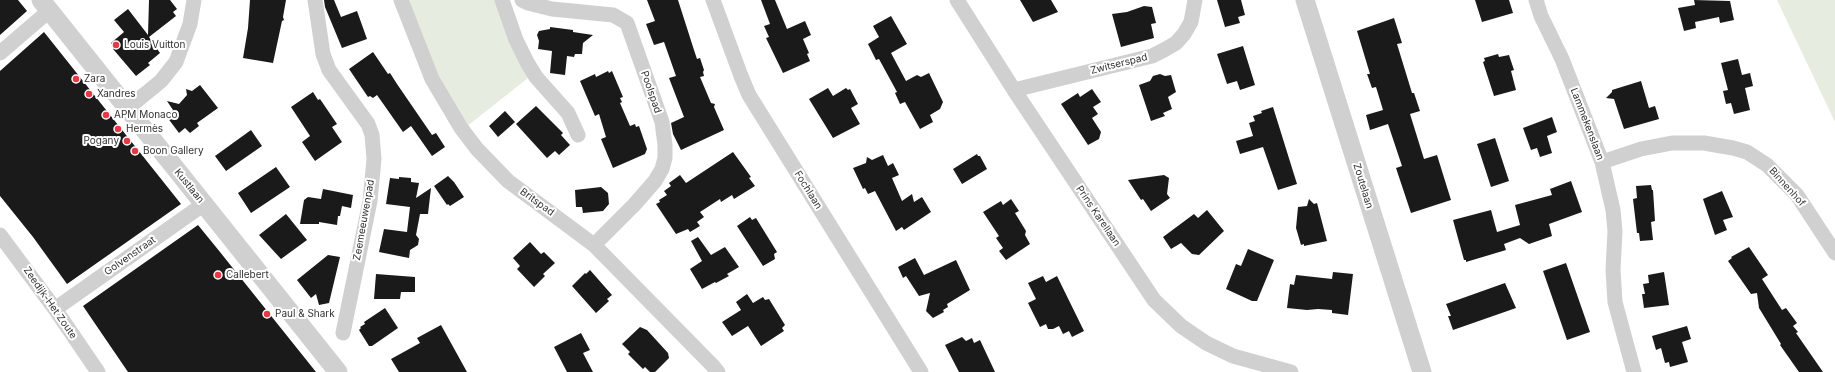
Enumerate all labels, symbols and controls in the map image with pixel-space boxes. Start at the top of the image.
place label: Louis Vuitton [124,39,185,51]
marker: Louis Vuitton [111,40,121,50]
street label: Zwitserspad [1089,51,1149,77]
street label: Poolspad [638,69,664,115]
place label: Zara [84,73,105,85]
marker: Zara [71,74,81,84]
street label: Lammekenslaan [1568,86,1606,162]
place label: Xandres [97,88,136,100]
marker: Xandres [84,89,94,99]
place label: APM Monaco [114,109,177,121]
marker: APM Monaco [101,110,111,120]
place label: Hermès [126,123,163,135]
marker: Hermès [113,124,123,134]
place label: Pogany [84,135,119,147]
marker: Pogany [122,136,132,146]
place label: Boon Gallery [143,145,204,157]
marker: Boon Gallery [130,146,140,156]
street label: Zoutelaan [1350,162,1376,210]
street label: Binnenhof [1766,165,1808,209]
street label: Kustlaan [172,167,206,205]
street label: Fochlaan [792,169,824,211]
street label: Zeemeeuwenpad [351,179,377,261]
street label: Prins Karellaan [1073,183,1123,249]
street label: Britspad [518,186,556,218]
street label: Golvenstraat [102,234,158,278]
street label: Zeedijk-Het Zoute [21,265,79,341]
place label: Callebert [226,269,269,281]
marker: Callebert [213,270,223,280]
place label: Paul & Shark [275,308,335,320]
marker: Paul & Shark [262,309,272,319]

